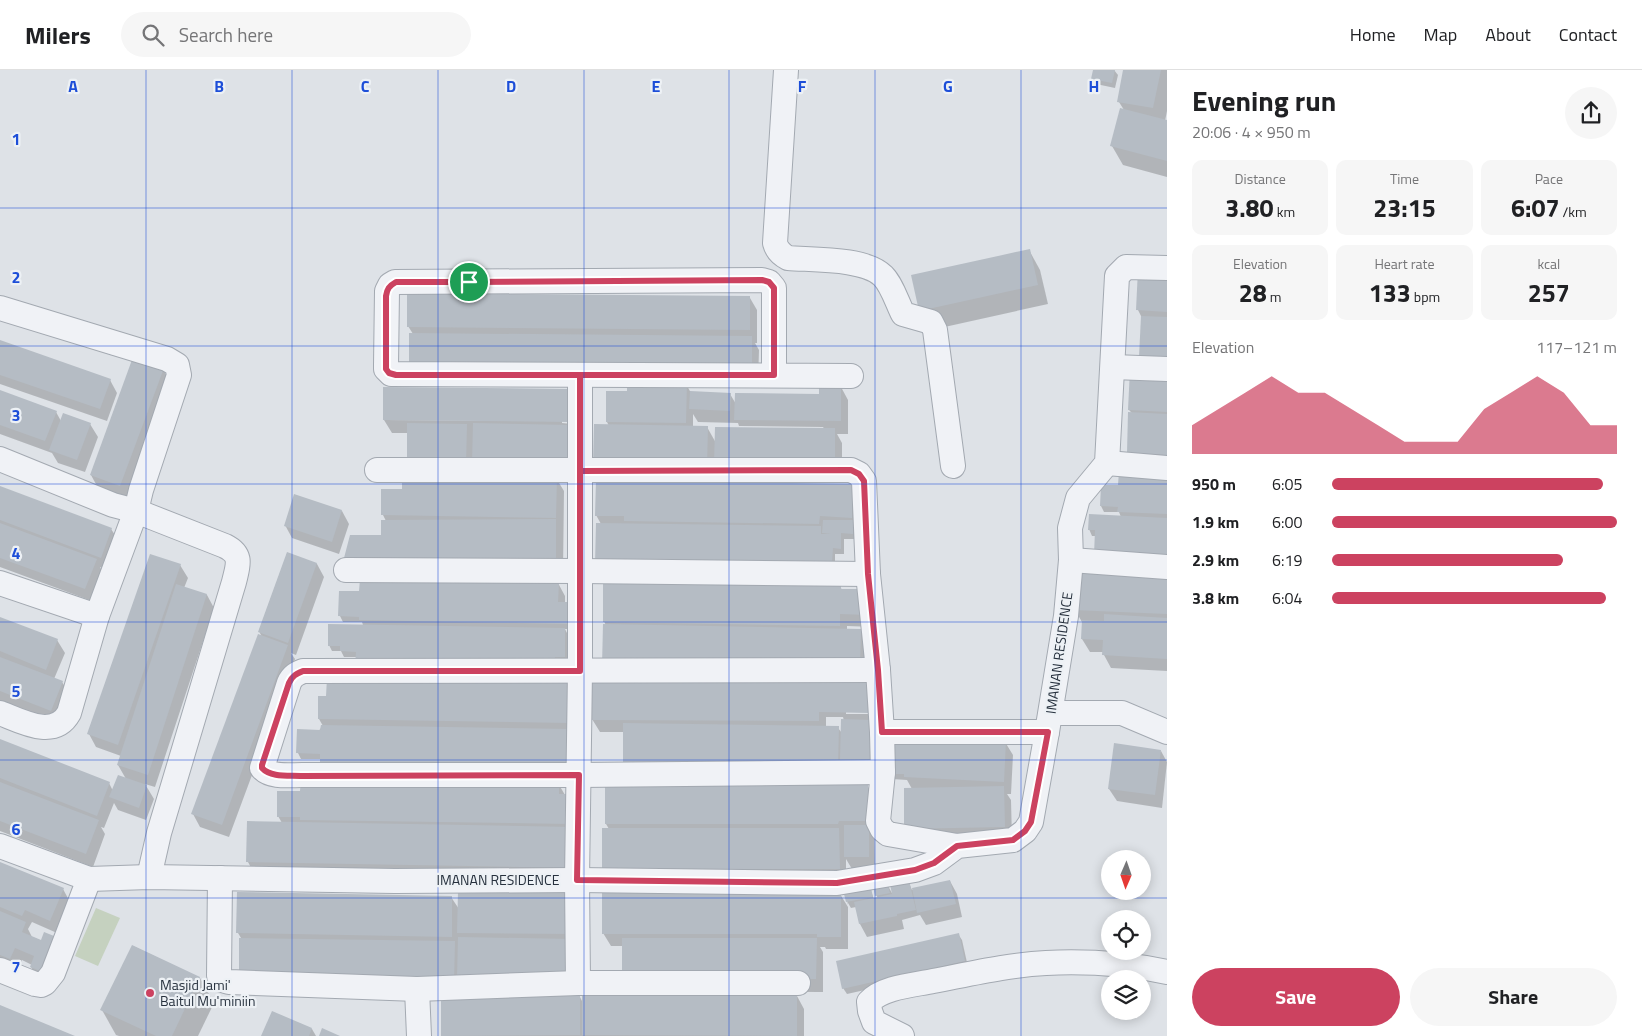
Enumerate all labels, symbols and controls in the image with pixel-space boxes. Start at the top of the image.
search box [121,12,471,57]
text: Milers [25,17,91,53]
text: Search here [179,20,273,49]
icon: search [139,21,167,49]
text: Home [1350,21,1396,48]
text: Map [1424,21,1457,48]
text: About [1485,21,1531,48]
text: Contact [1559,21,1617,48]
text: A [68,74,78,98]
text: B [214,74,224,98]
text: C [361,74,370,98]
text: D [506,74,516,98]
text: E [652,74,661,98]
text: F [798,74,807,98]
text: G [943,74,953,98]
text: H [1089,74,1099,98]
text: Evening run [1192,79,1336,122]
button: share [1565,87,1617,139]
text: 20:06 · 4 × 950 m [1192,120,1311,144]
text: 1 [12,127,20,151]
text: Distance [1235,168,1286,189]
text: Time [1390,168,1419,189]
text: Pace [1535,168,1563,189]
text: 3.80 [1225,189,1274,227]
text: 23:15 [1373,189,1436,227]
text: 6:07 [1511,189,1559,227]
text: km [1274,201,1295,222]
text: /km [1559,201,1587,222]
text: Elevation [1233,253,1287,274]
text: Heart rate [1374,253,1435,274]
text: kcal [1537,253,1560,274]
pin [448,261,490,303]
text: 2 [12,265,20,289]
icon: arrive [455,268,483,296]
text: 28 [1239,274,1267,312]
text: 133 [1369,274,1411,312]
text: 257 [1528,274,1570,312]
text: m [1267,286,1282,307]
text: bpm [1411,286,1440,307]
text: Elevation [1192,335,1254,359]
text: 117–121 m [1536,335,1617,359]
text: 3 [12,403,20,427]
text: 950 m [1192,472,1236,496]
text: 6:05 [1272,472,1302,496]
text: 1.9 km [1192,510,1239,534]
text: 6:00 [1272,510,1302,534]
text: 4 [12,541,21,565]
text: 2.9 km [1192,548,1239,572]
text: 6:19 [1272,548,1302,572]
text: 3.8 km [1192,586,1239,610]
text: 6:04 [1272,586,1302,610]
street label: IMANAN RESIDENCE [1040,590,1077,715]
text: 5 [12,679,21,703]
text: 6 [12,817,21,841]
north arrow [1101,850,1151,900]
map controls [1101,850,1151,1020]
street label: IMANAN RESIDENCE [437,869,560,890]
button: locate [1101,910,1151,960]
text: 7 [12,955,20,979]
button: Save [1192,968,1400,1026]
button: Share [1410,968,1617,1026]
button: layers [1101,970,1151,1020]
place label: Masjid Jami' Baitul Mu'miniin [160,974,255,1011]
marker: Masjid Jami' Baitul Mu'miniin [144,987,156,999]

